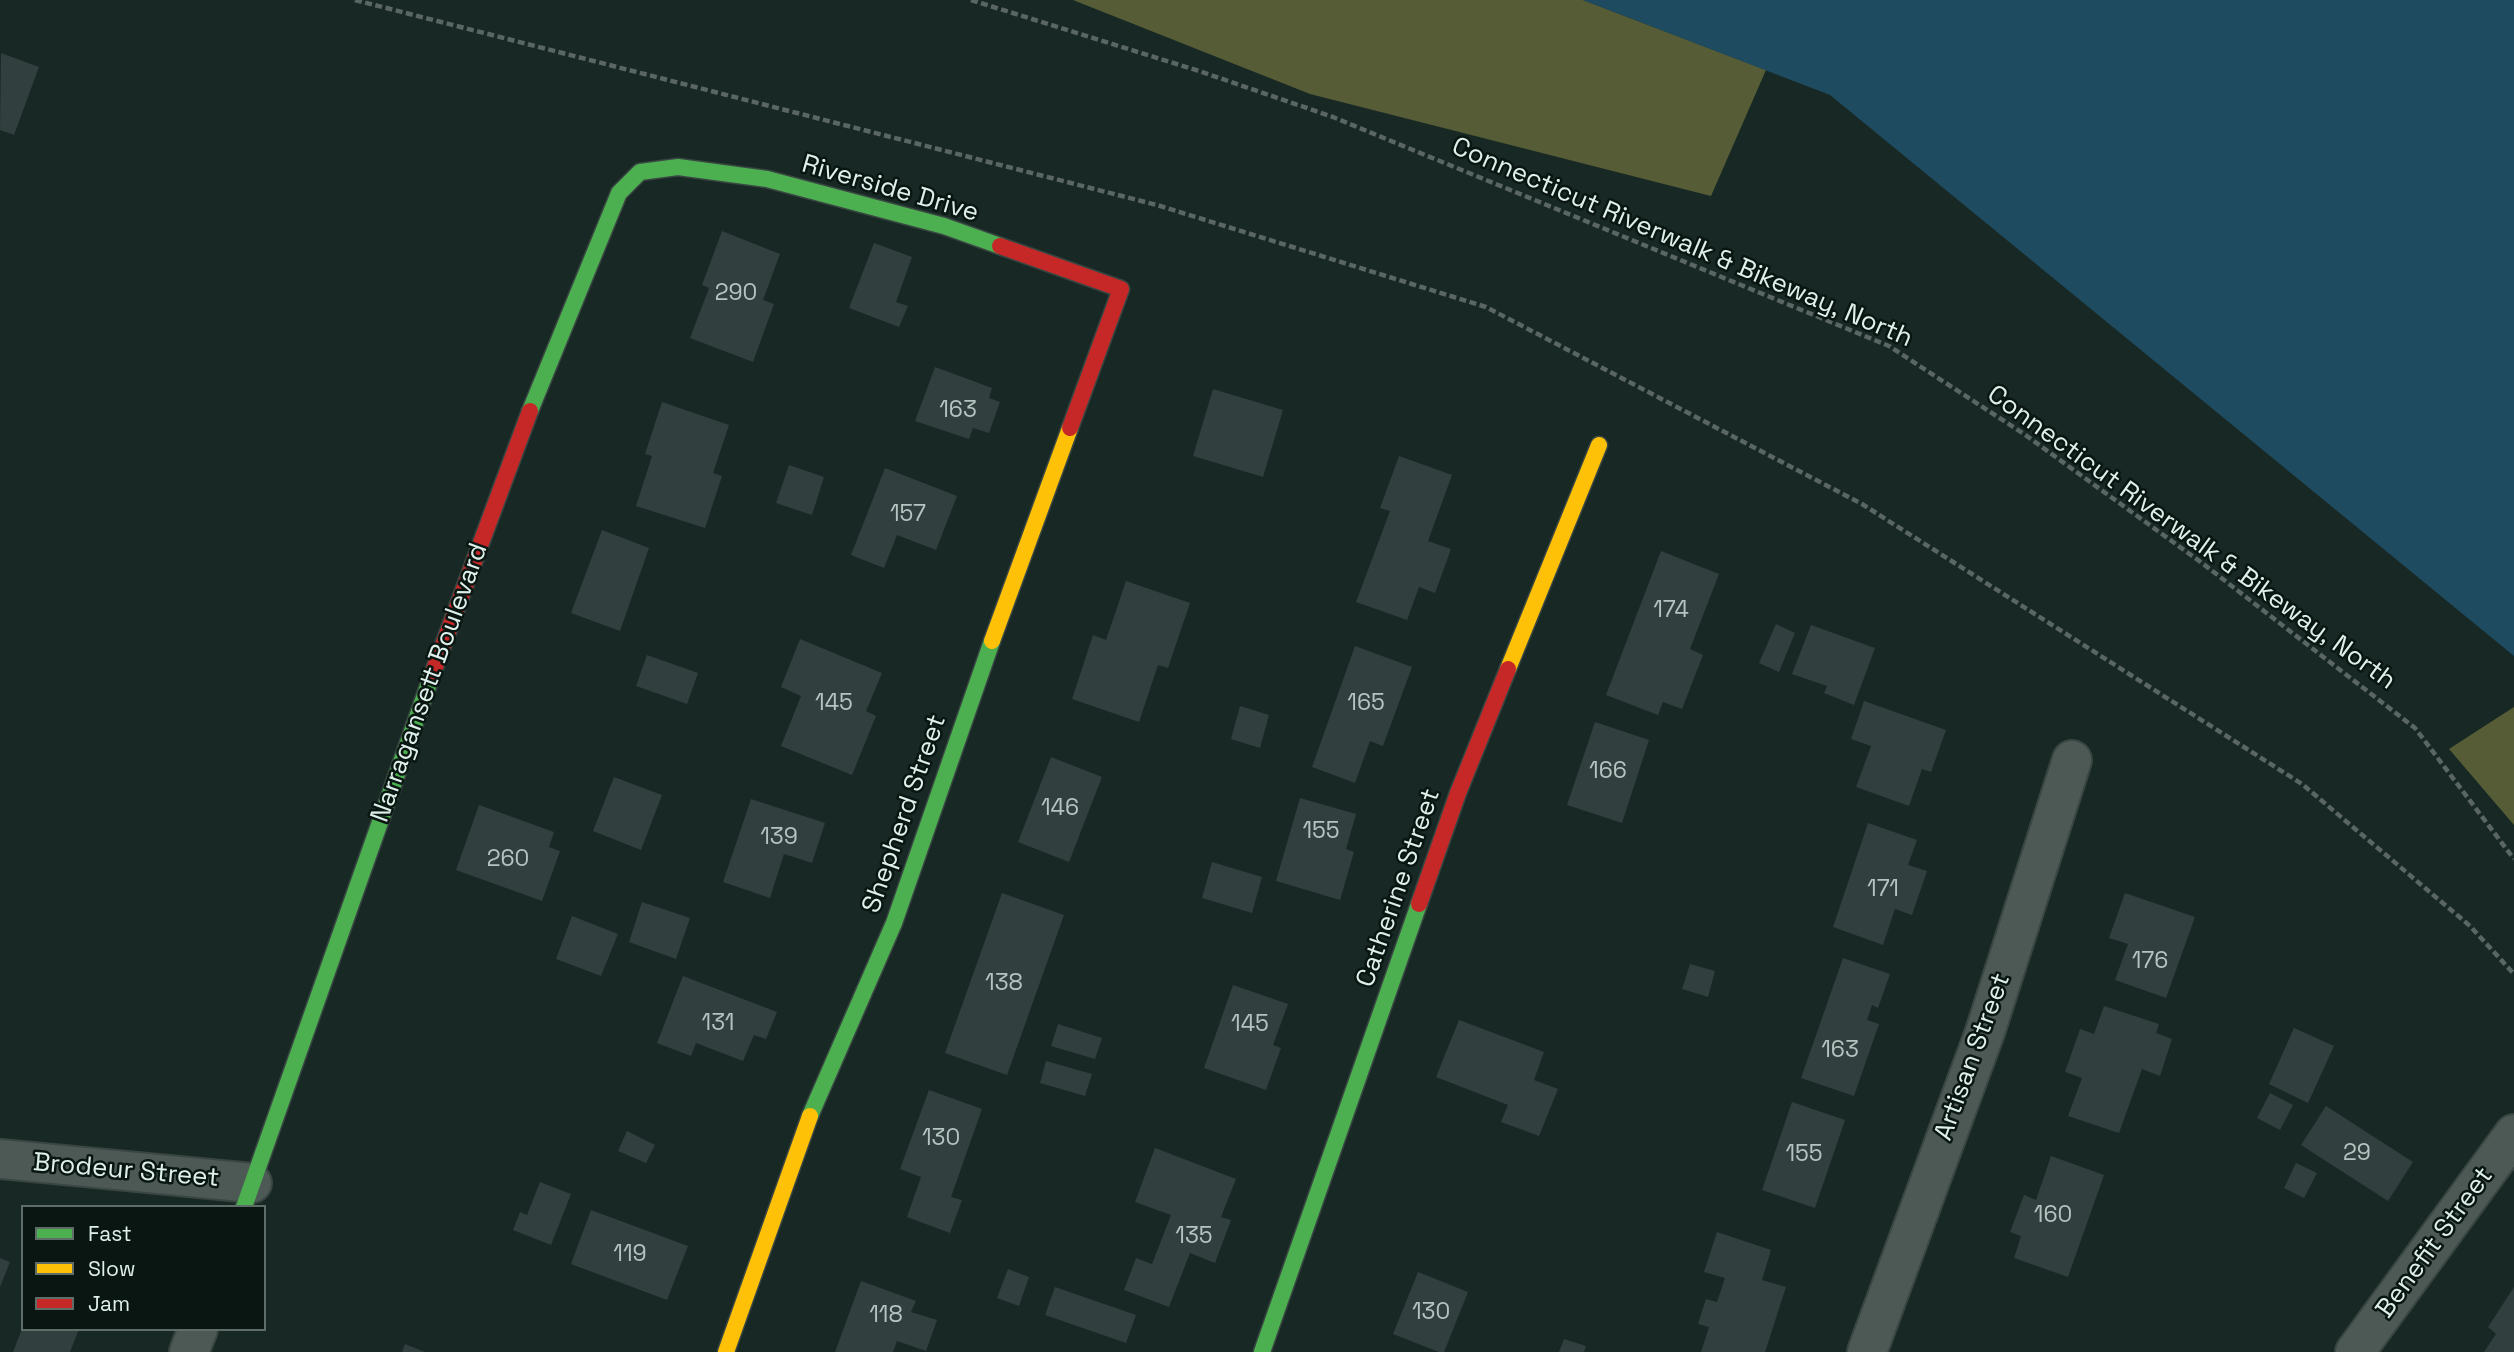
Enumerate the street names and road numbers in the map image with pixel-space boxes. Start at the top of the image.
street label: Connecticut Riverwalk & Bikeway, North [1447,131,1917,355]
street label: Riverside Drive [798,149,982,229]
street label: Connecticut Riverwalk & Bikeway, North [1981,379,2401,697]
street label: Narragansett Boulevard [365,539,495,827]
street label: Shepherd Street [856,711,954,917]
street label: Catherine Street [1350,785,1448,991]
street label: Artisan Street [1928,969,2018,1145]
street label: Brodeur Street [32,1147,220,1195]
street label: Benefit Street [2370,1162,2500,1324]

